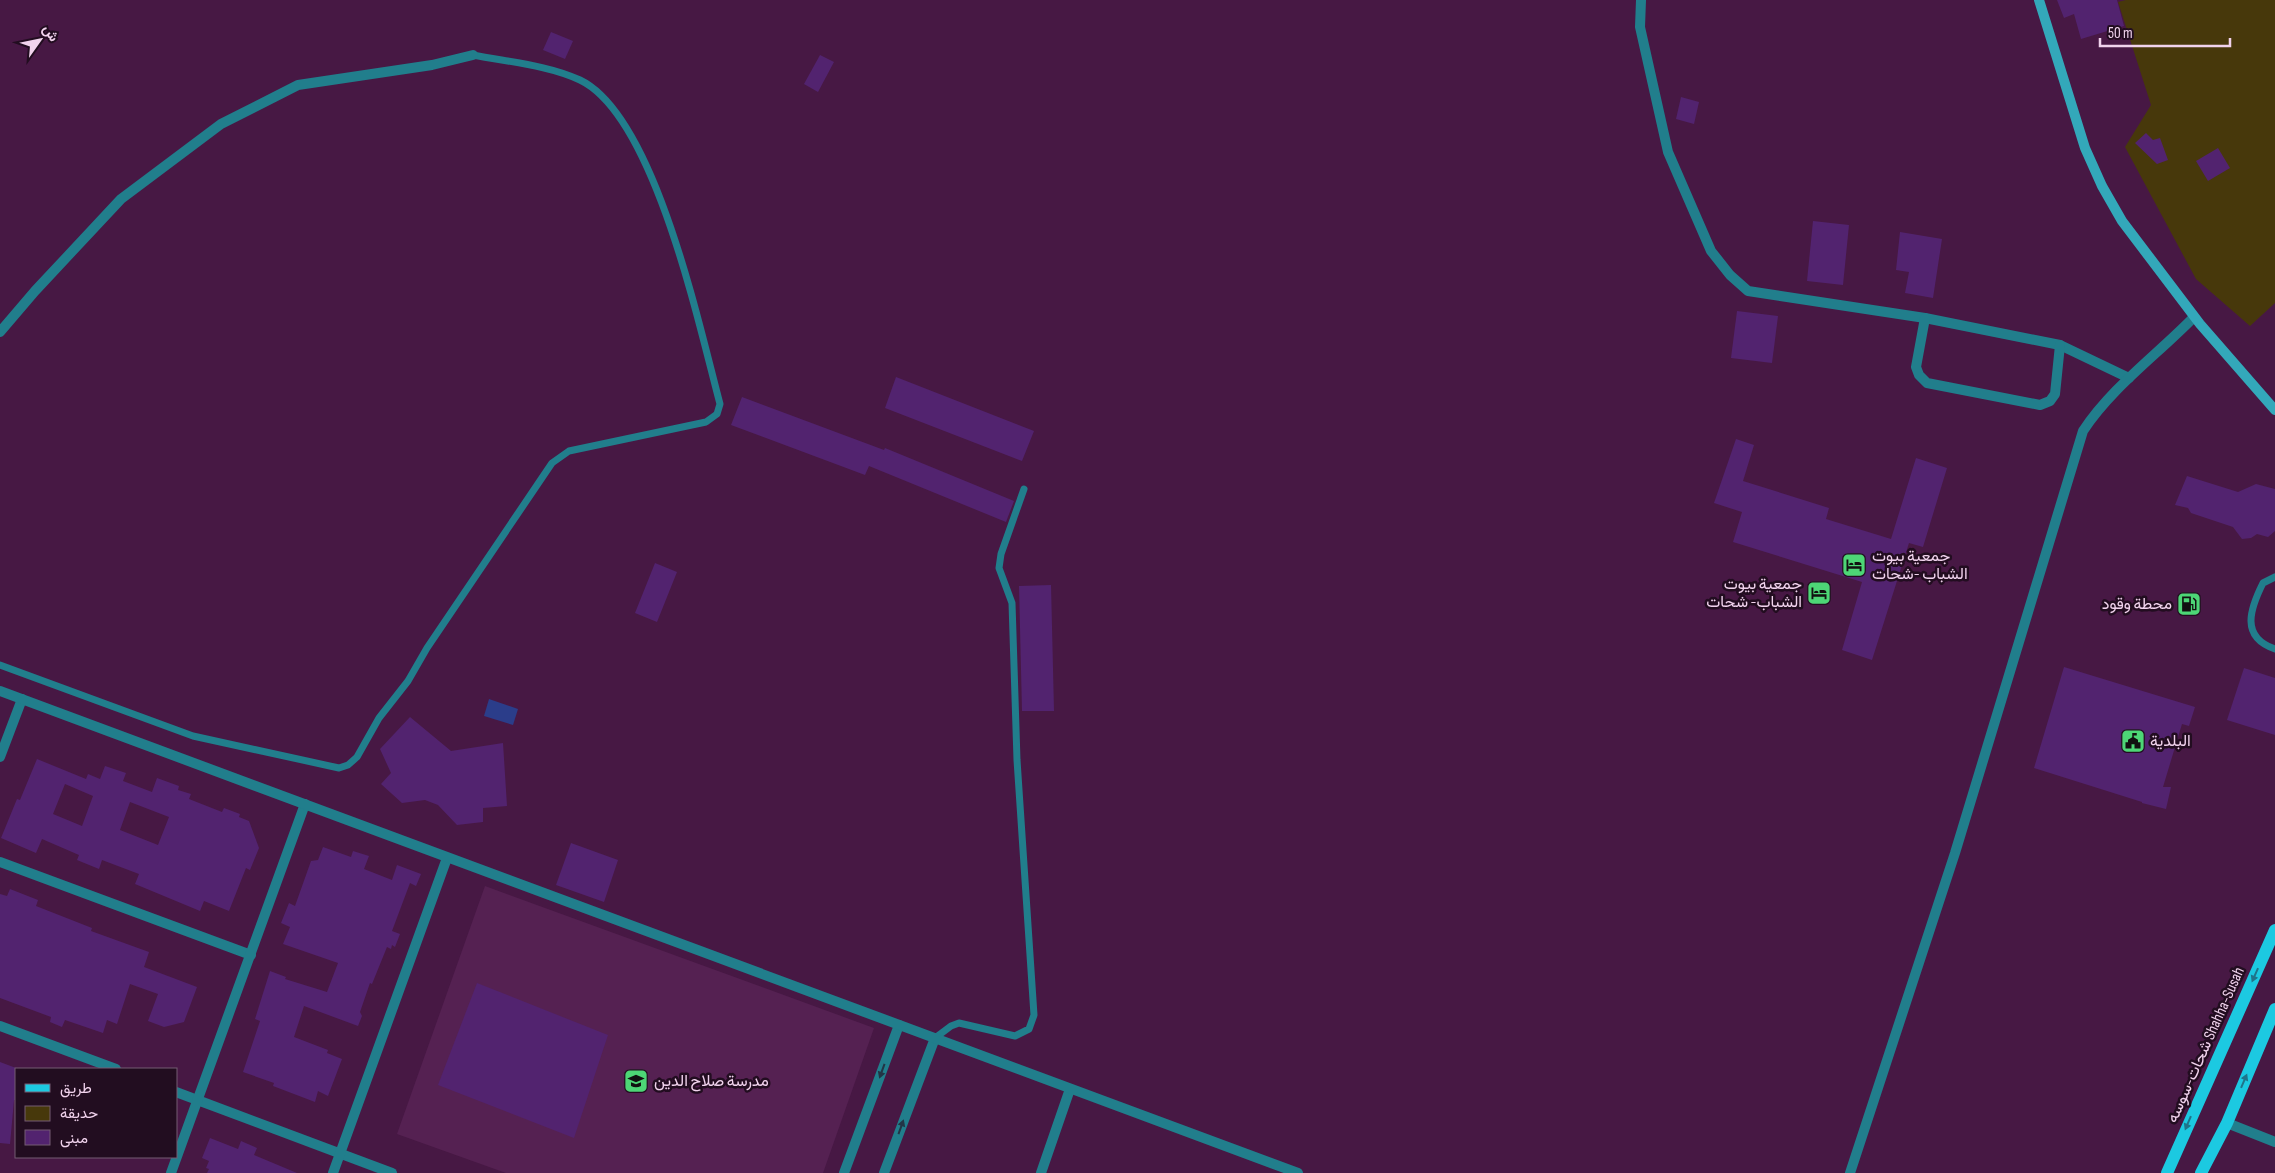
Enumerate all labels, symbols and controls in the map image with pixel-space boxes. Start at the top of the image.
north arrow [15,15,65,65]
scale bar [2100,15,2230,47]
text: ش [39,22,62,45]
text: 50 m [2108,24,2133,43]
place label: جمعية بيوت الشباب -شحات [1872,547,1968,584]
hotel icon: جمعية بيوت الشباب -شحات [1841,552,1867,578]
place label: جمعية بيوت الشباب- شحات [1706,575,1802,612]
hotel icon: جمعية بيوت الشباب- شحات [1806,580,1832,606]
fuel station icon: محطة وقود [2176,591,2202,617]
place label: محطة وقود [2102,595,2172,614]
public building icon: البلدية [2120,728,2146,754]
place label: البلدية [2150,732,2191,751]
street label: شحات-سوسه Shahha-Susah [2163,964,2249,1126]
one-way arrow [2251,968,2259,982]
one-way arrow [878,1063,885,1078]
legend [15,1068,178,1158]
school or university icon: مدرسة صلاح الدين [623,1068,649,1094]
place label: مدرسة صلاح الدين [654,1072,769,1092]
one-way arrow [2241,1074,2249,1088]
text: طريق [60,1079,92,1098]
text: حديقة [60,1104,98,1123]
one-way arrow [2184,1116,2192,1130]
one-way arrow [898,1120,905,1135]
text: مبنى [60,1129,88,1148]

